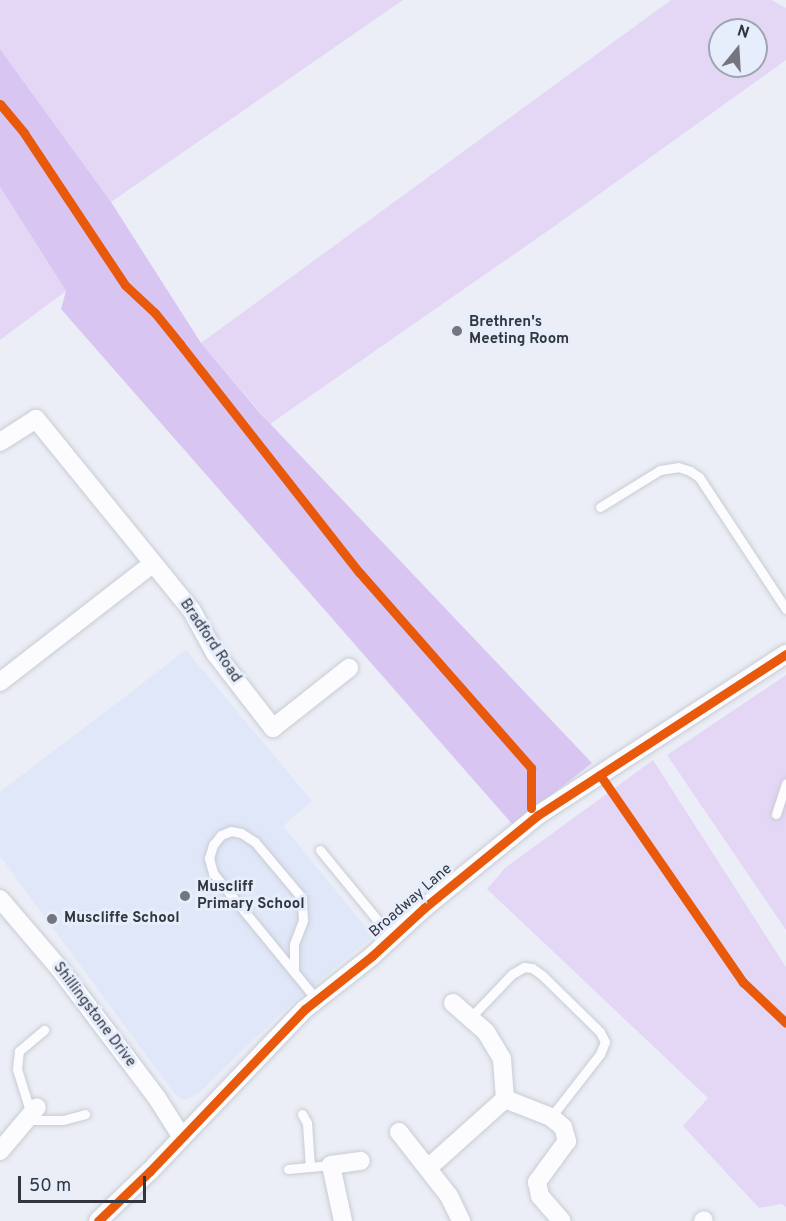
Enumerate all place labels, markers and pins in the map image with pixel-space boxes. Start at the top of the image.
place label: Brethren's Meeting Room [469,313,569,348]
marker: Brethren's Meeting Room [450,324,464,338]
place label: Muscliff Primary School [197,878,305,913]
marker: Muscliff Primary School [178,889,192,903]
place label: Muscliffe School [64,910,180,928]
marker: Muscliffe School [45,912,59,926]

